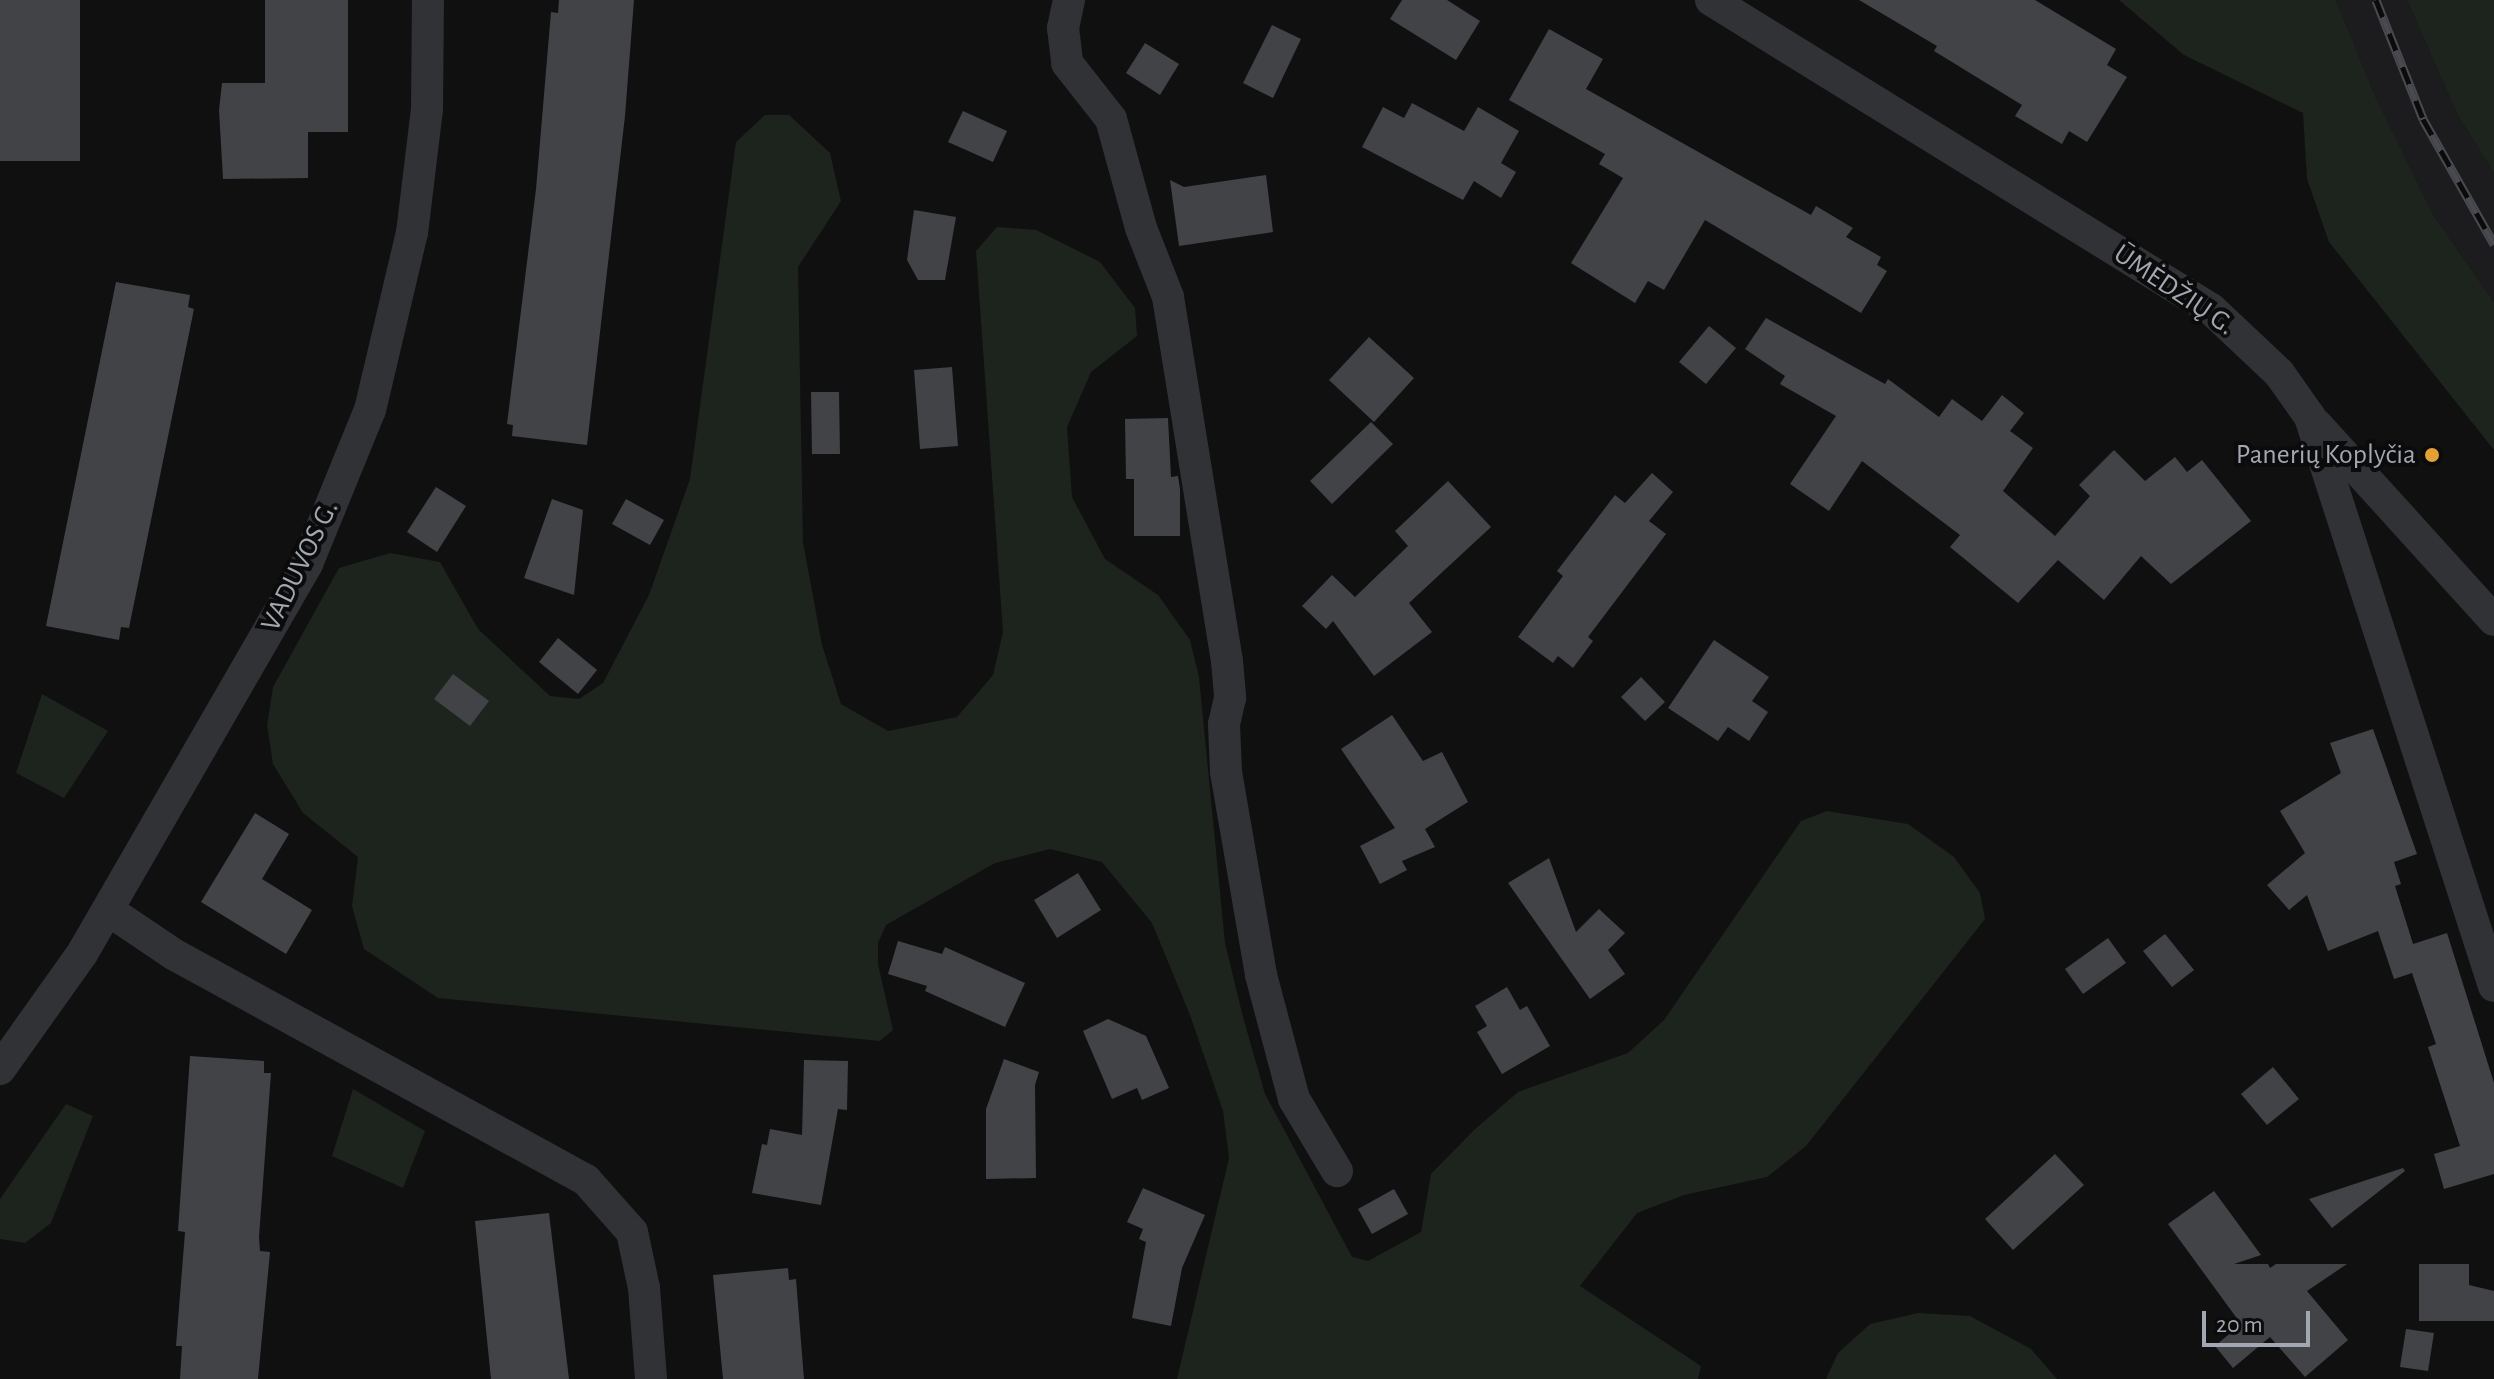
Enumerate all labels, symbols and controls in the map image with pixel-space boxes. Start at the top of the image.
street label: ŪMĖDŽIŲ G. [2107,237,2241,343]
place label: Panerių Koplyčia [2236,438,2416,472]
marker: Panerių Koplyčia [2423,446,2441,464]
street label: VADUVOS G. [254,495,346,637]
scale bar [2206,1295,2314,1345]
text: 20 m [2216,1313,2263,1337]

